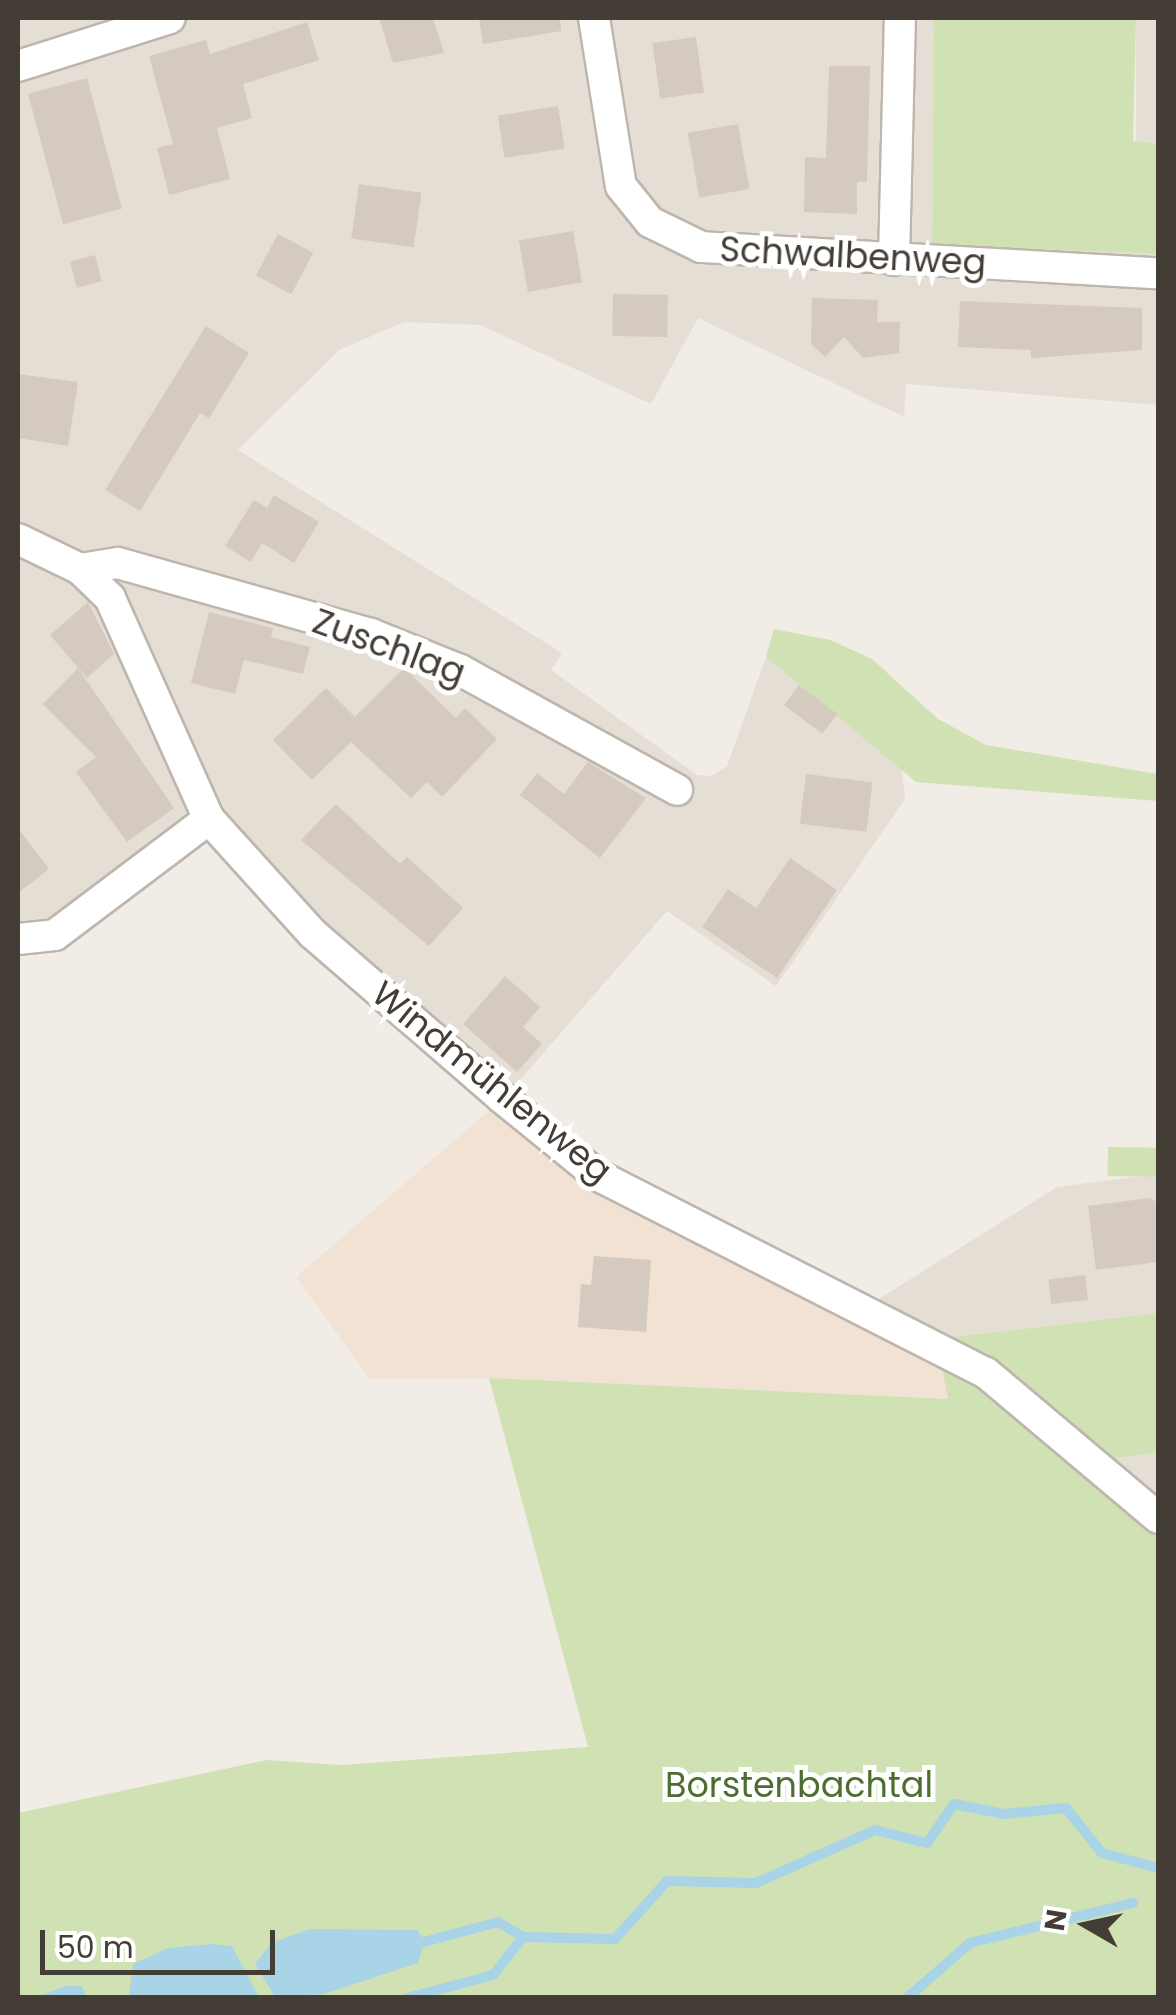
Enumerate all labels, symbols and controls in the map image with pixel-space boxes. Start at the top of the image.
street label: Schwalbenweg [719,228,987,284]
street label: Zuschlag [307,600,471,694]
street label: Windmühlenweg [364,972,620,1192]
park label: Borstenbachtal [665,1764,933,1806]
north arrow [1036,1875,1136,1975]
text: N [1035,1907,1077,1934]
scale bar [45,1910,280,1972]
text: 50 m [57,1926,134,1969]

